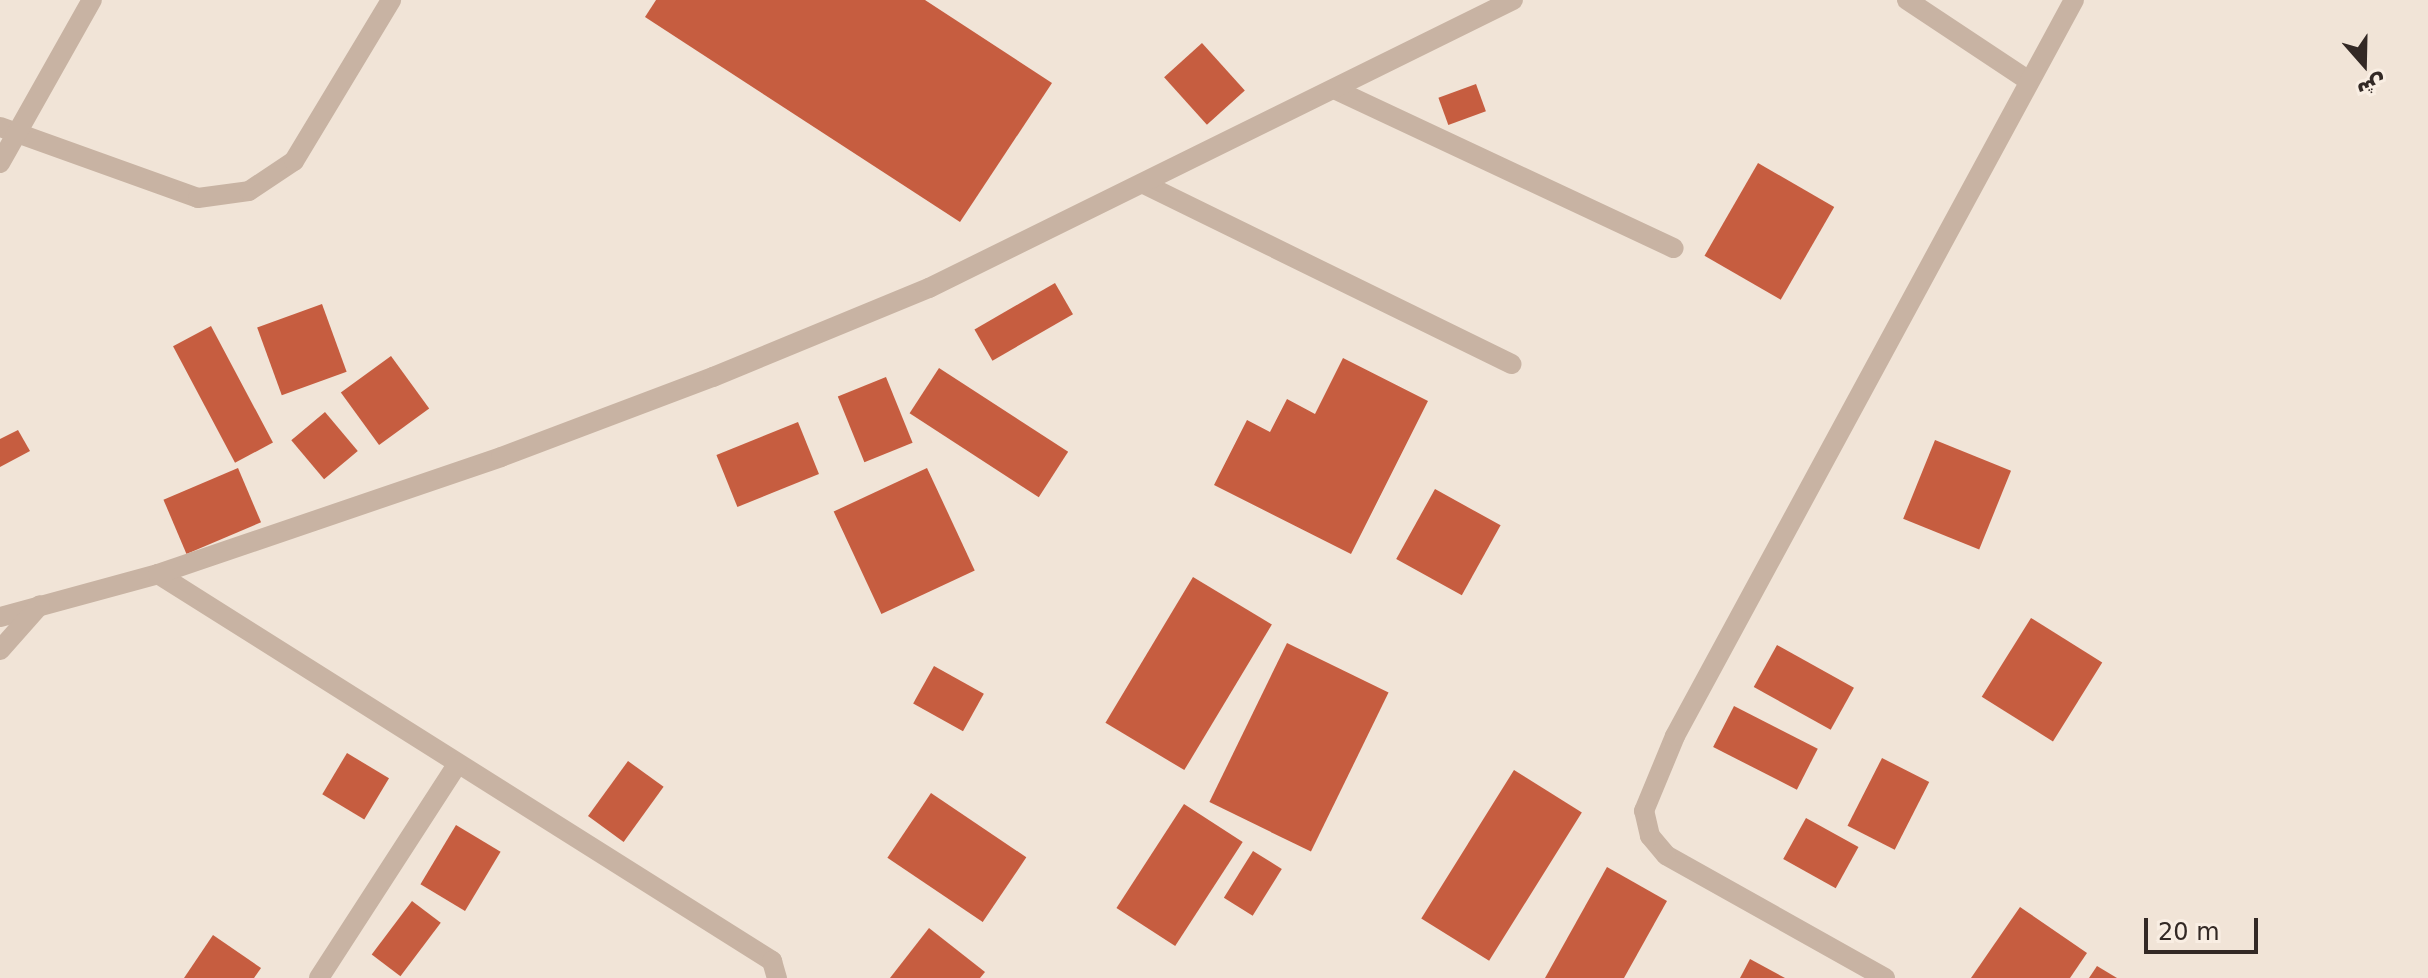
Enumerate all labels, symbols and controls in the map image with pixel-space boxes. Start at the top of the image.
north arrow [2324,24,2404,104]
text: ش [2354,70,2391,104]
scale bar [2148,902,2262,952]
text: 20 m [2158,918,2220,946]

